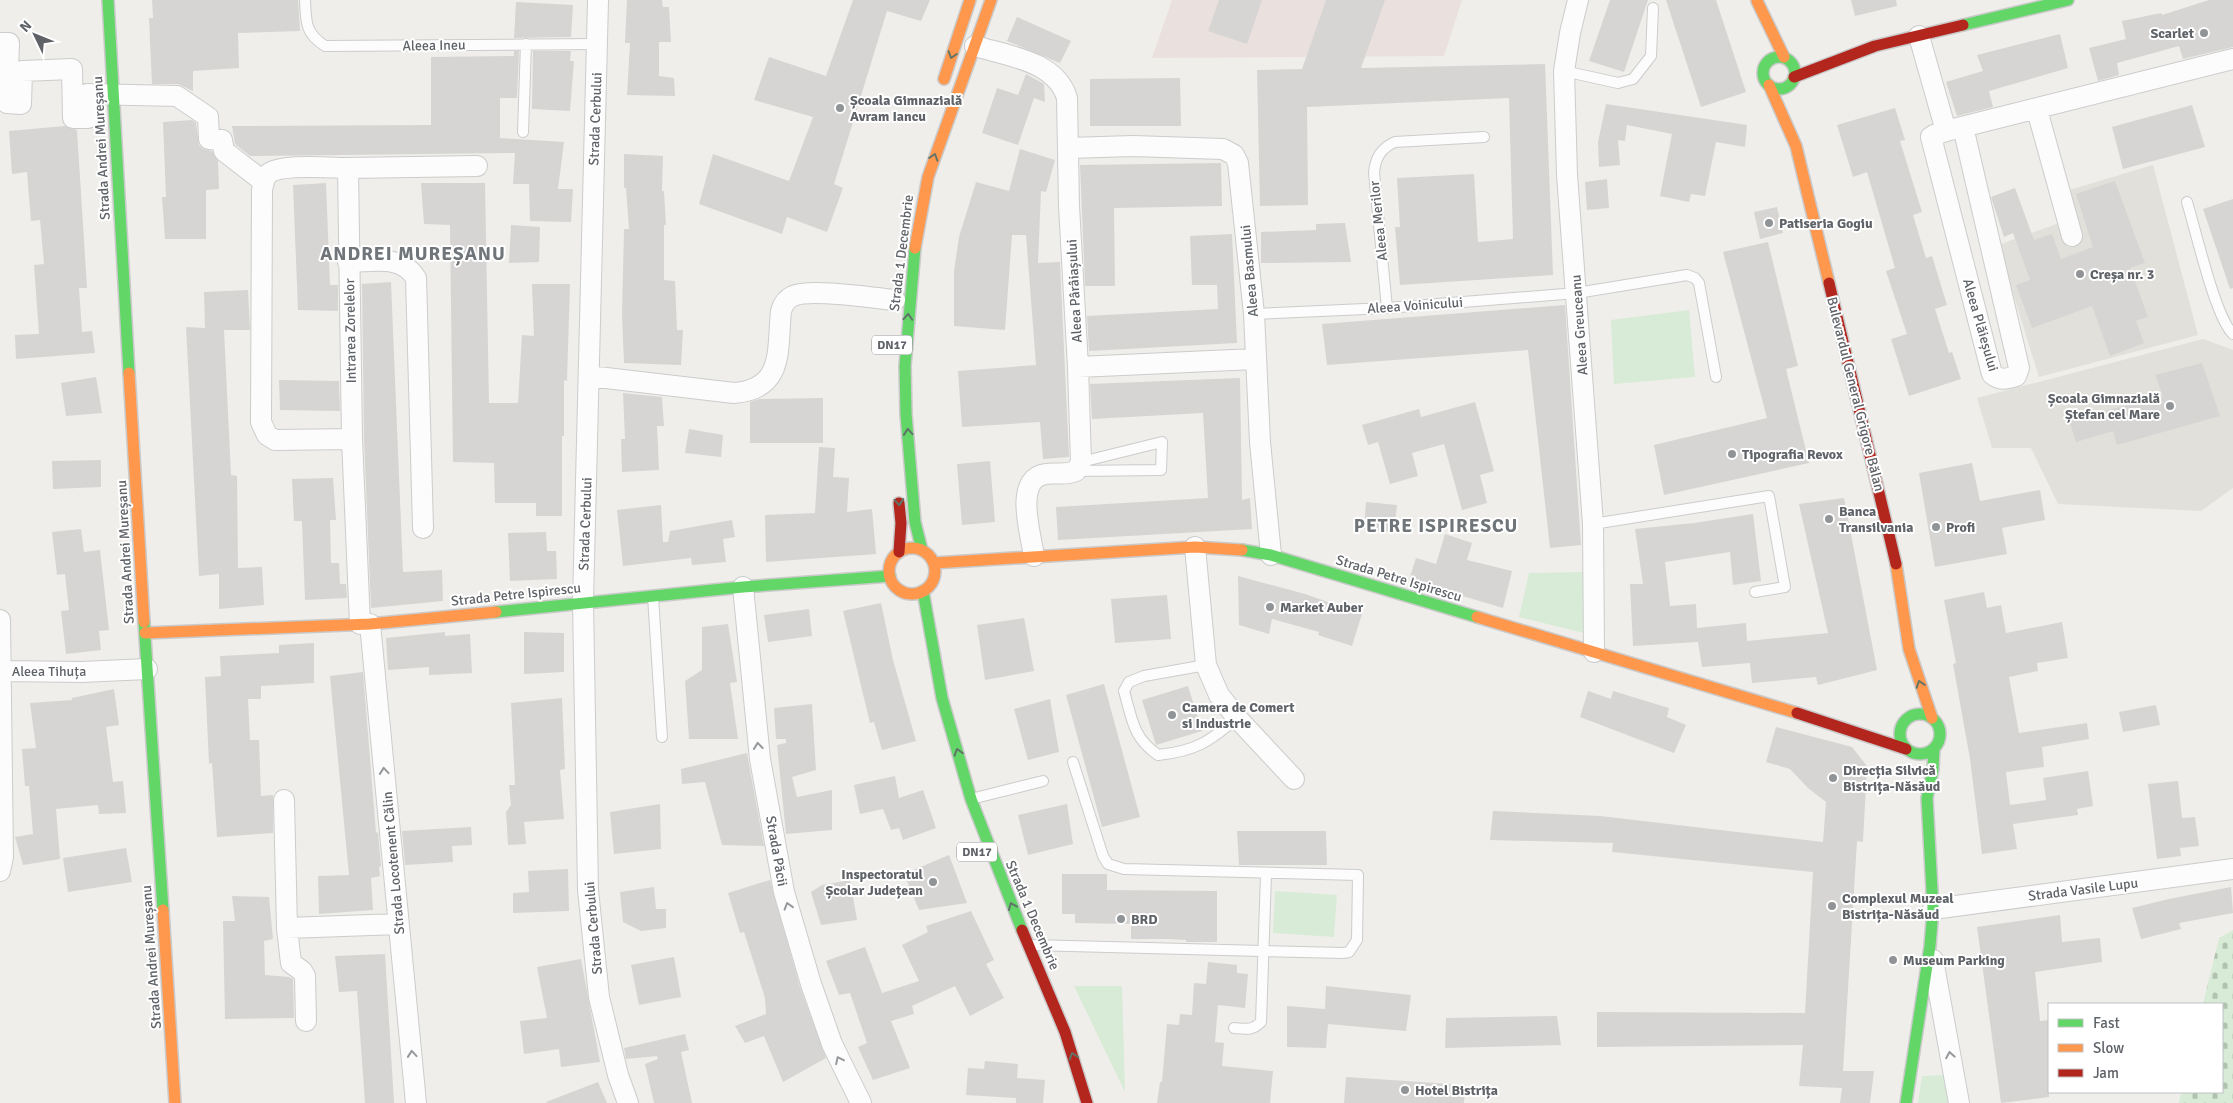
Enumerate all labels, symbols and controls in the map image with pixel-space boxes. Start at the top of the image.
north arrow [10,10,60,60]
text: N [16,17,35,36]
place label: Scarlet [2150,25,2195,42]
marker: Scarlet [2198,27,2210,39]
street label: Aleea Ineu [402,36,466,55]
one-way arrow [947,51,957,59]
street label: Strada Cerbului [585,72,606,166]
street label: Strada Andrei Mureșanu [89,76,114,220]
place label: Școala Gimnazială Avram Iancu [850,92,962,125]
marker: Școala Gimnazială Avram Iancu [834,102,846,114]
one-way arrow [928,154,938,162]
street label: Aleea Merilor [1366,179,1391,262]
street label: Strada 1 Decembrie [886,194,917,312]
place label: Patiseria Gogiu [1779,215,1873,232]
marker: Patiseria Gogiu [1763,217,1775,229]
street label: Aleea Basmului [1237,224,1262,318]
street label: Aleea Pârâiașului [1063,239,1086,343]
district label: ANDREI MUREȘANU [320,242,506,266]
place label: Creșa nr. 3 [2090,266,2154,283]
marker: Creșa nr. 3 [2074,268,2086,280]
street label: Aleea Greuceanu [1567,274,1592,376]
street label: Aleea Plăieșului [1959,277,2002,373]
street label: Intrarea Zorelelor [341,278,360,384]
street label: Aleea Voinicului [1367,294,1464,317]
street label: Bulevardul General Grigore Bălan [1823,295,1888,493]
one-way arrow [903,313,914,321]
road number: DN17 [872,336,912,354]
place label: Școala Gimnazială Ștefan cel Mare [2048,390,2160,423]
marker: Școala Gimnazială Ștefan cel Mare [2164,400,2176,412]
one-way arrow [902,428,913,436]
place label: Tipografia Revox [1742,446,1843,463]
marker: Tipografia Revox [1726,448,1738,460]
street label: Strada Cerbului [575,477,596,571]
street label: Strada Andrei Mureșanu [113,480,138,624]
one-way arrow [893,498,904,506]
place label: Banca Transilvania [1839,503,1913,536]
marker: Banca Transilvania [1823,513,1835,525]
district label: PETRE ISPIRESCU [1354,514,1518,538]
place label: Profi [1946,519,1975,536]
marker: Profi [1930,521,1942,533]
street label: Strada Petre Ispirescu [1334,551,1464,606]
street label: Strada Petre Ispirescu [450,579,582,610]
place label: Market Auber [1280,599,1364,616]
marker: Market Auber [1264,601,1276,613]
street label: Aleea Tihuța [12,663,86,680]
one-way arrow [1916,680,1926,689]
place label: Camera de Comert si Industrie [1182,699,1295,732]
marker: Camera de Comert si Industrie [1166,709,1178,721]
one-way arrow [753,742,764,750]
one-way arrow [953,749,963,757]
place label: Direcția Silvică Bistrița-Năsăud [1843,762,1941,795]
one-way arrow [379,766,390,774]
marker: Direcția Silvică Bistrița-Năsăud [1827,772,1839,784]
street label: Strada Locotenent Călin [379,791,408,935]
street label: Strada Păcii [762,814,791,888]
road number: DN17 [957,842,997,862]
street label: Strada 1 Decembrie [1002,858,1063,973]
place label: Inspectoratul Școlar Județean [825,866,924,899]
street label: Strada Vasile Lupu [2027,874,2139,905]
marker: Inspectoratul Școlar Județean [927,876,939,888]
street label: Strada Cerbului [581,881,606,975]
street label: Strada Andrei Mureșanu [138,884,165,1029]
place label: Complexul Muzeal Bistrița-Năsăud [1842,890,1954,923]
marker: Complexul Muzeal Bistrița-Năsăud [1826,900,1838,912]
one-way arrow [783,902,793,910]
one-way arrow [1008,902,1019,911]
place label: BRD [1131,911,1158,928]
marker: BRD [1115,913,1127,925]
place label: Museum Parking [1903,952,2005,969]
marker: Museum Parking [1887,954,1899,966]
legend [2048,1003,2223,1093]
text: Fast [2093,1014,2120,1032]
text: Slow [2093,1039,2124,1057]
one-way arrow [406,1050,417,1058]
one-way arrow [1945,1051,1955,1059]
one-way arrow [1069,1053,1079,1061]
one-way arrow [836,1056,846,1065]
text: Jam [2093,1064,2119,1082]
place label: Hotel Bistrița [1415,1082,1498,1099]
marker: Hotel Bistrița [1399,1084,1411,1096]

